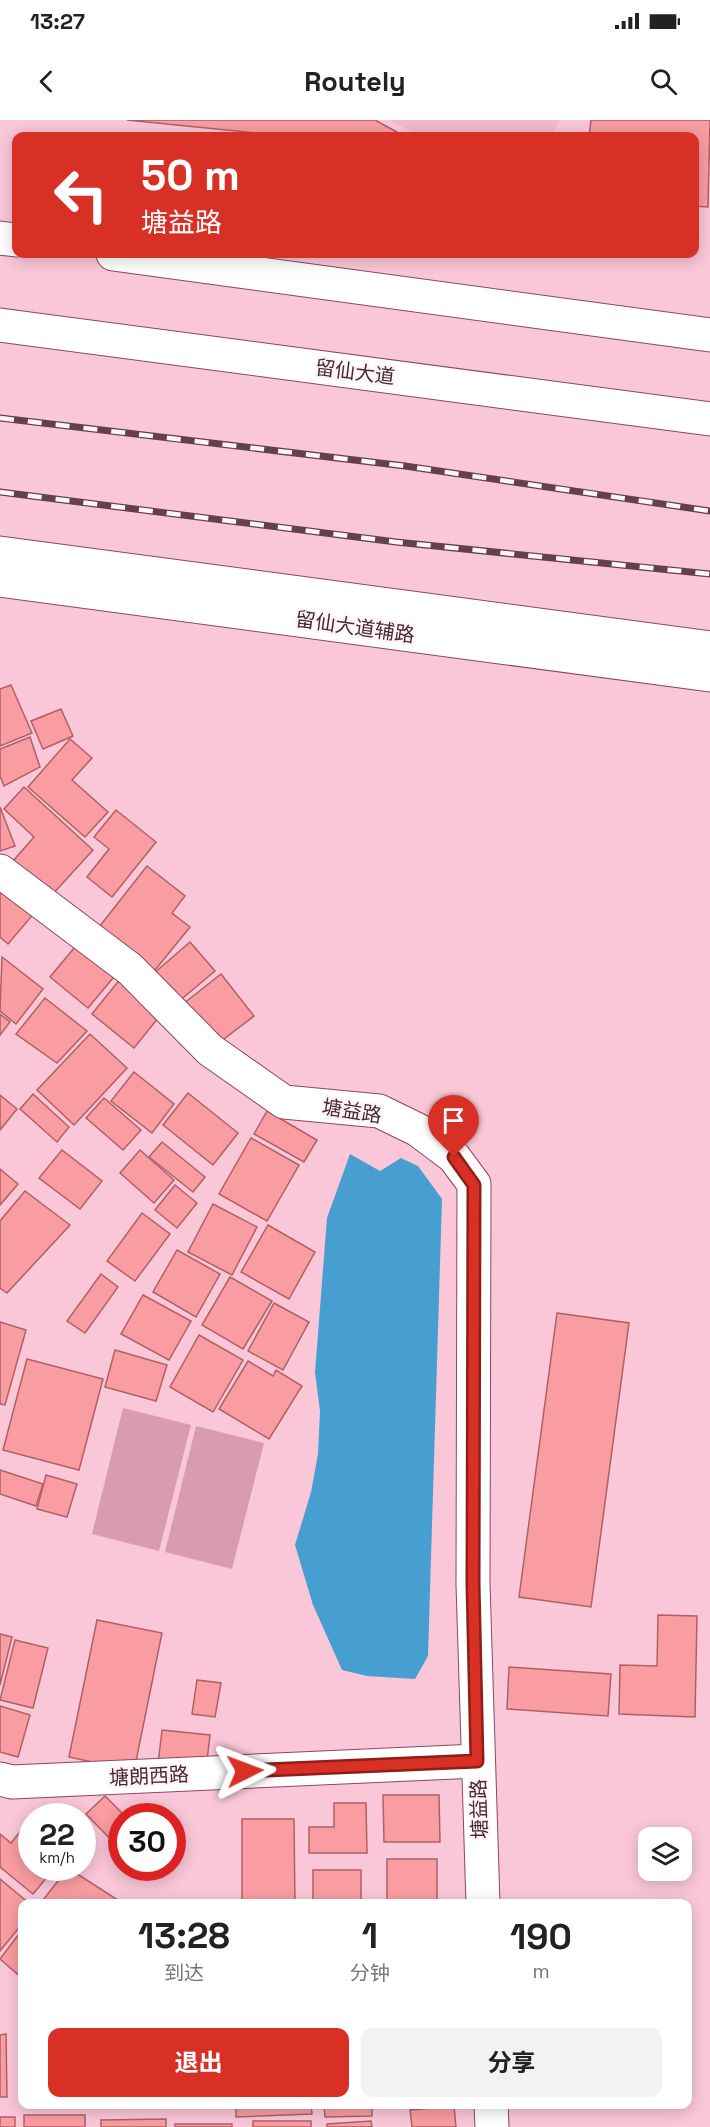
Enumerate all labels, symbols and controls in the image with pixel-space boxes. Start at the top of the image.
text: 13:27 [30,7,85,35]
text: Routely [304,64,406,99]
icon: back [30,65,63,98]
icon: search [647,65,680,98]
text: 50 m [141,149,240,202]
icon: left [42,156,120,234]
text: 塘益路 [141,205,222,240]
street label: 留仙大道 [314,354,396,390]
street label: 留仙大道辅路 [294,606,416,648]
street label: 塘益路 [320,1093,384,1129]
pin [428,1095,479,1157]
icon: arrive [437,1104,470,1137]
position arrow [213,1739,277,1803]
street label: 塘朗西路 [108,1761,190,1791]
street label: 塘益路 [465,1779,493,1839]
speed limit sign: 30 [108,1803,186,1881]
text: 22 [39,1815,75,1854]
map controls [638,1827,692,1881]
button: layers [638,1827,692,1881]
text: km/h [39,1848,75,1867]
text: 13:28 [138,1913,230,1959]
text: 1 [362,1913,378,1959]
text: 190 [510,1914,572,1960]
text: m [532,1958,550,1984]
text: 到达 [164,1960,204,1986]
text: 分钟 [350,1960,390,1986]
button: 退出 [48,2028,349,2097]
button: 分享 [361,2028,662,2097]

